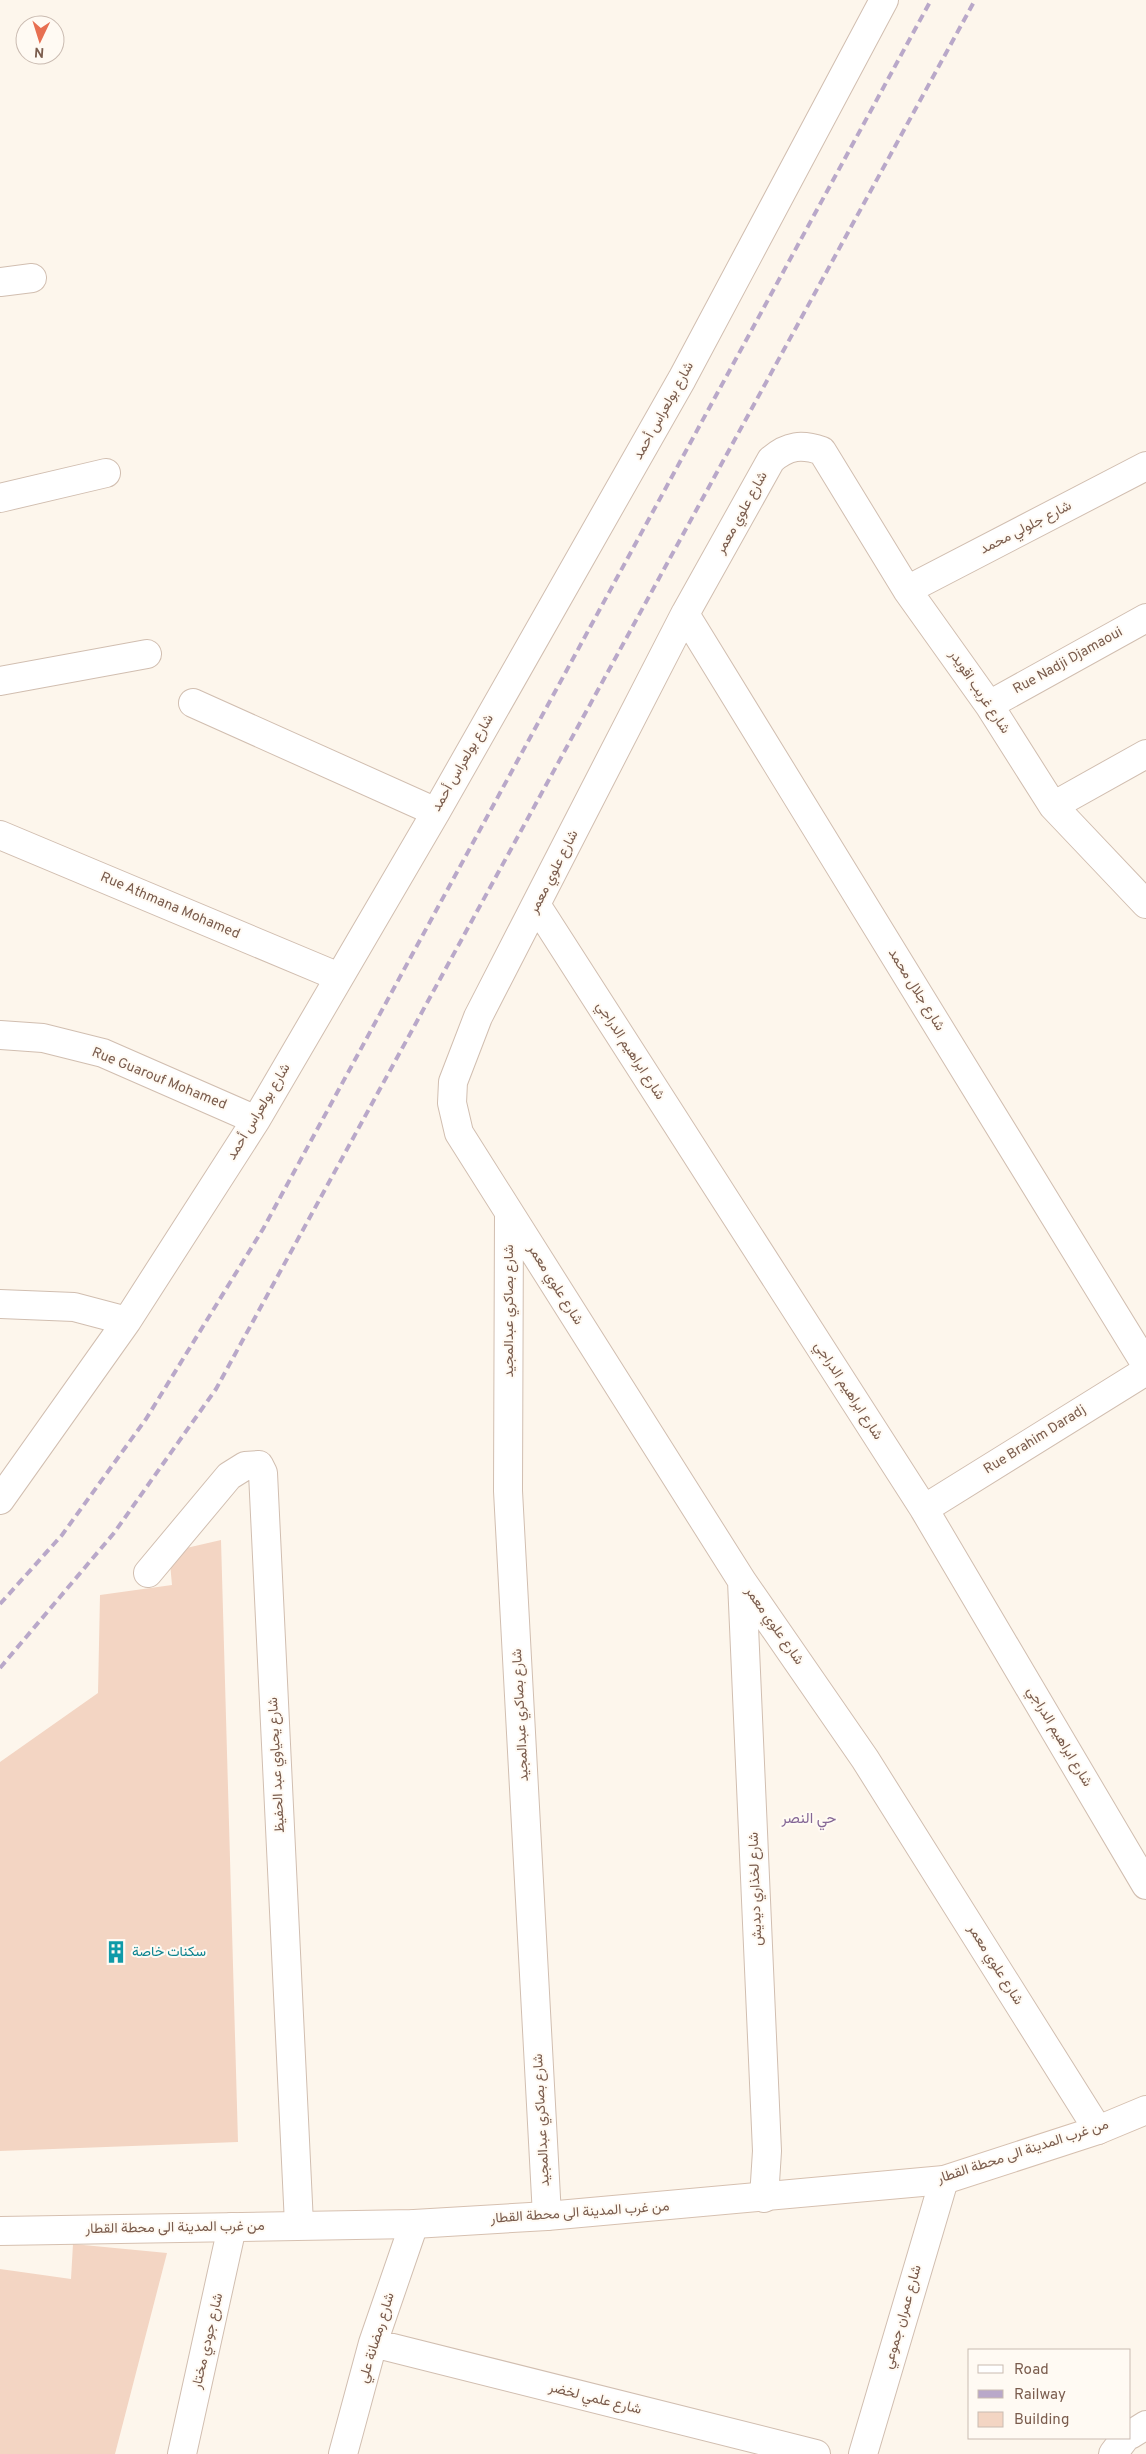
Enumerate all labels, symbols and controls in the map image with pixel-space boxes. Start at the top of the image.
north arrow [15,15,65,65]
text: N [34,43,45,60]
street label: شارع بولعراس أحمد [630,359,699,463]
street label: شارع علوي معمر [712,469,773,559]
street label: شارع جلولي محمد [977,498,1075,560]
street label: Rue Nadji Djamaoui [1010,624,1126,698]
street label: شارع غريب اقويدر [943,646,1013,738]
street label: شارع بولعراس أحمد [428,711,499,815]
street label: شارع علوي معمر [525,827,584,918]
street label: Rue Athmana Mohamed [98,869,242,943]
street label: شارع جلال محمد [883,946,948,1035]
street label: شارع ابراهيم الدراجي [590,999,668,1104]
street label: Rue Guarouf Mohamed [89,1044,229,1114]
street label: شارع بولعراس أحمد [224,1061,295,1164]
street label: شارع علوي معمر [521,1241,586,1329]
street label: شارع بصاكري عبدالمجيد [501,1244,520,1378]
street label: شارع ابراهيم الدراجي [808,1339,886,1444]
street label: Rue Brahim Daradj [981,1402,1089,1478]
street label: شارع علوي معمر [739,1583,807,1670]
street label: شارع بصاكري عبدالمجيد [509,1648,535,1782]
street label: شارع ابراهيم الدراجي [1021,1684,1096,1791]
street label: شارع يحياوي عبد الحفيظ [265,1697,291,1833]
district label: حي النصر [781,1810,836,1831]
street label: شارع لخذاري ديديش [746,1832,768,1946]
street label: شارع علوي معمر [961,1921,1026,2009]
building icon: سكنات خاصة [103,1939,129,1965]
place label: سكنات خاصة [132,1944,206,1961]
street label: شارع بصاكري عبدالمجيد [530,2053,556,2187]
street label: من غرب المدينة الى محطة القطار [934,2116,1111,2188]
street label: من غرب المدينة الى محطة القطار [489,2198,670,2228]
street label: من غرب المدينة الى محطة القطار [84,2218,265,2238]
street label: شارع عمران جموعي [880,2263,928,2371]
street label: شارع جودي مختار [188,2291,229,2392]
street label: شارع رمضانة علي [355,2291,401,2386]
legend [968,2349,1131,2439]
text: Road [1014,2361,1049,2380]
street label: شارع علمي لخضر [545,2379,643,2421]
text: Railway [1014,2386,1066,2405]
text: Building [1014,2411,1069,2430]

